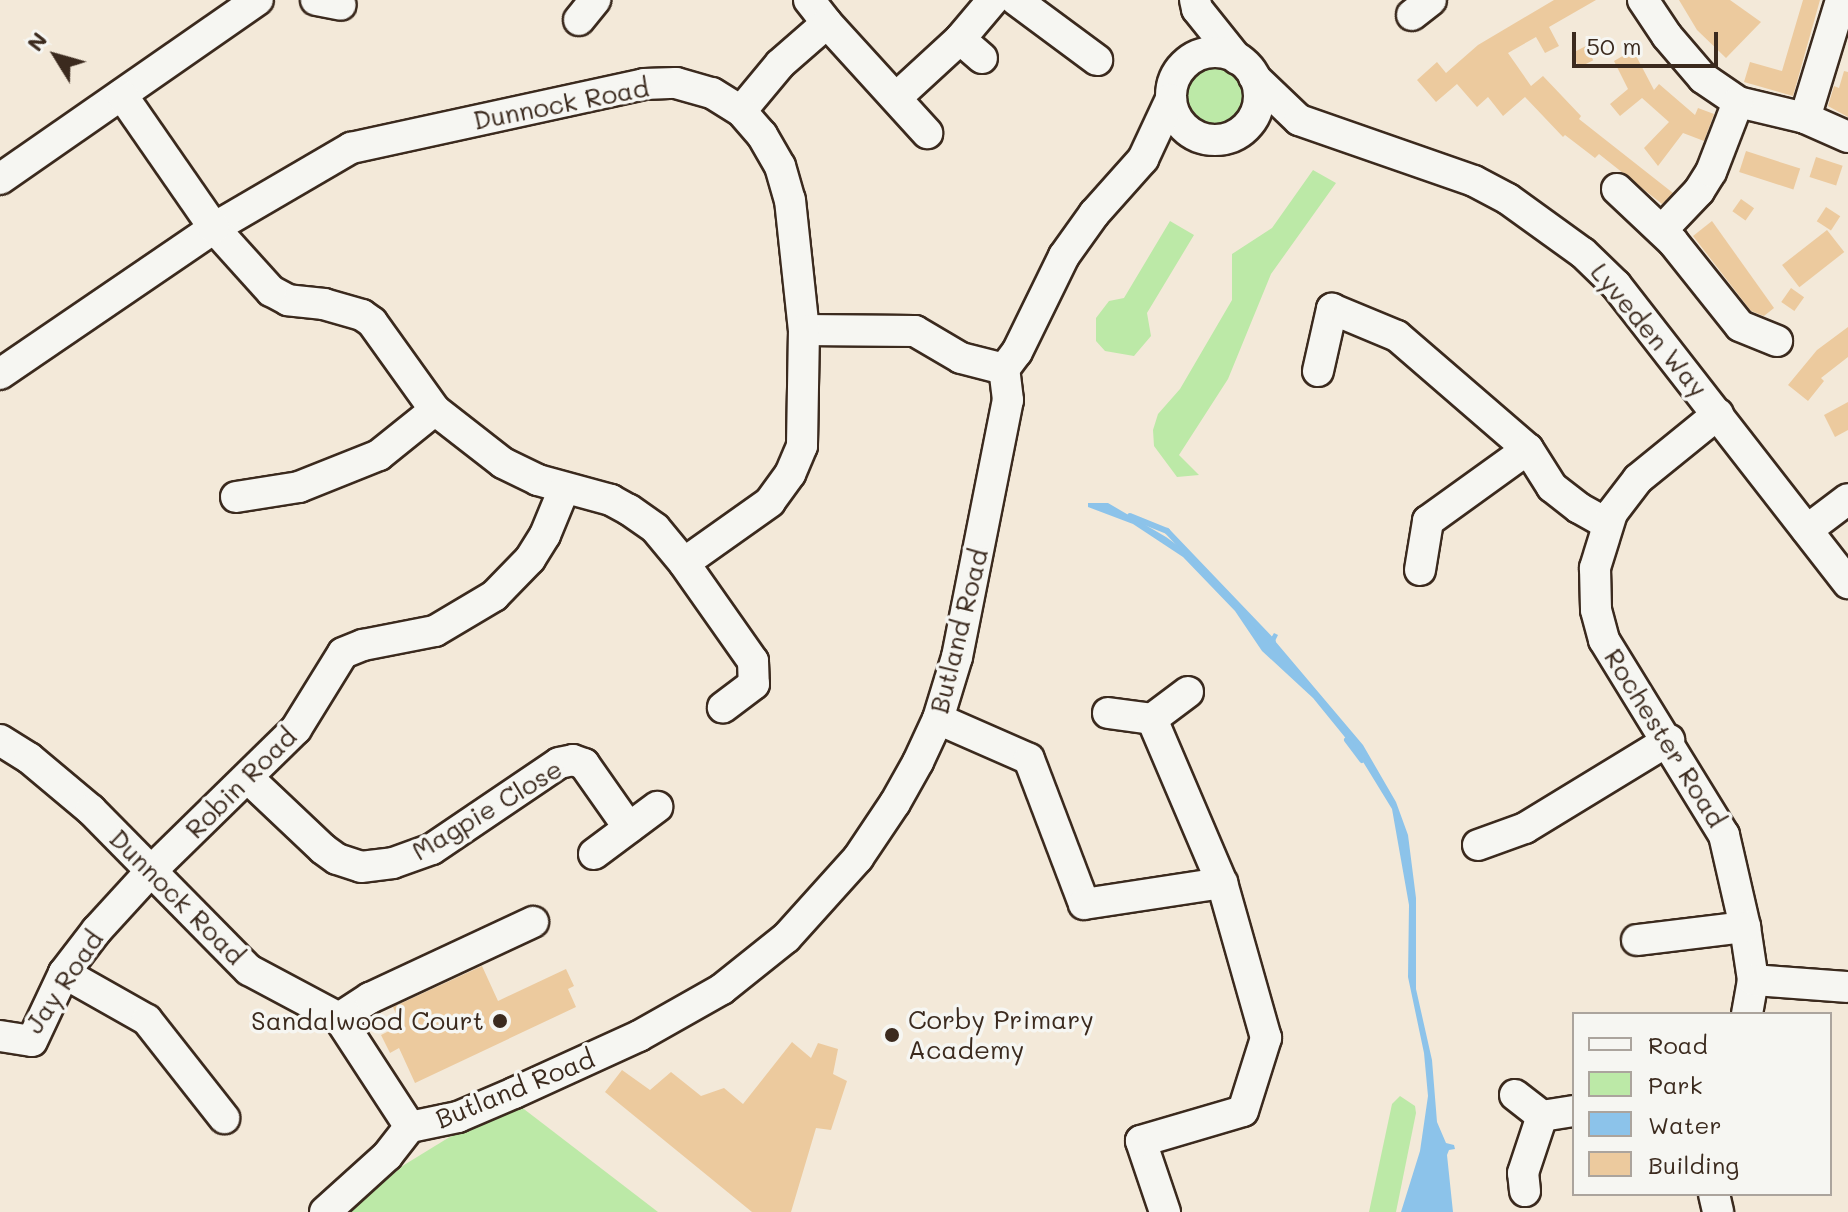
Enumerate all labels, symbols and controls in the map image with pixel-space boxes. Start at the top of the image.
north arrow [16,16,96,96]
scale bar [1576,16,1722,66]
text: N [20,26,53,57]
text: 50 m [1586,30,1642,61]
street label: Dunnock Road [470,72,652,136]
street label: Lyveden Way [1584,257,1714,403]
street label: Butland Road [923,545,995,717]
street label: Rochester Road [1598,643,1732,833]
street label: Robin Road [179,721,303,845]
street label: Magpie Close [406,753,568,867]
street label: Dunnock Road [103,823,251,971]
street label: Jay Road [18,925,110,1039]
place label: Corby Primary Academy [908,1004,1094,1066]
place label: Sandalwood Court [251,1005,484,1037]
marker: Sandalwood Court [491,1012,509,1030]
legend [1572,1012,1832,1196]
marker: Corby Primary Academy [883,1026,901,1044]
text: Road [1648,1029,1708,1060]
street label: Butland Road [431,1043,599,1135]
text: Park [1648,1069,1702,1100]
text: Water [1648,1109,1722,1140]
text: Building [1648,1149,1739,1180]

